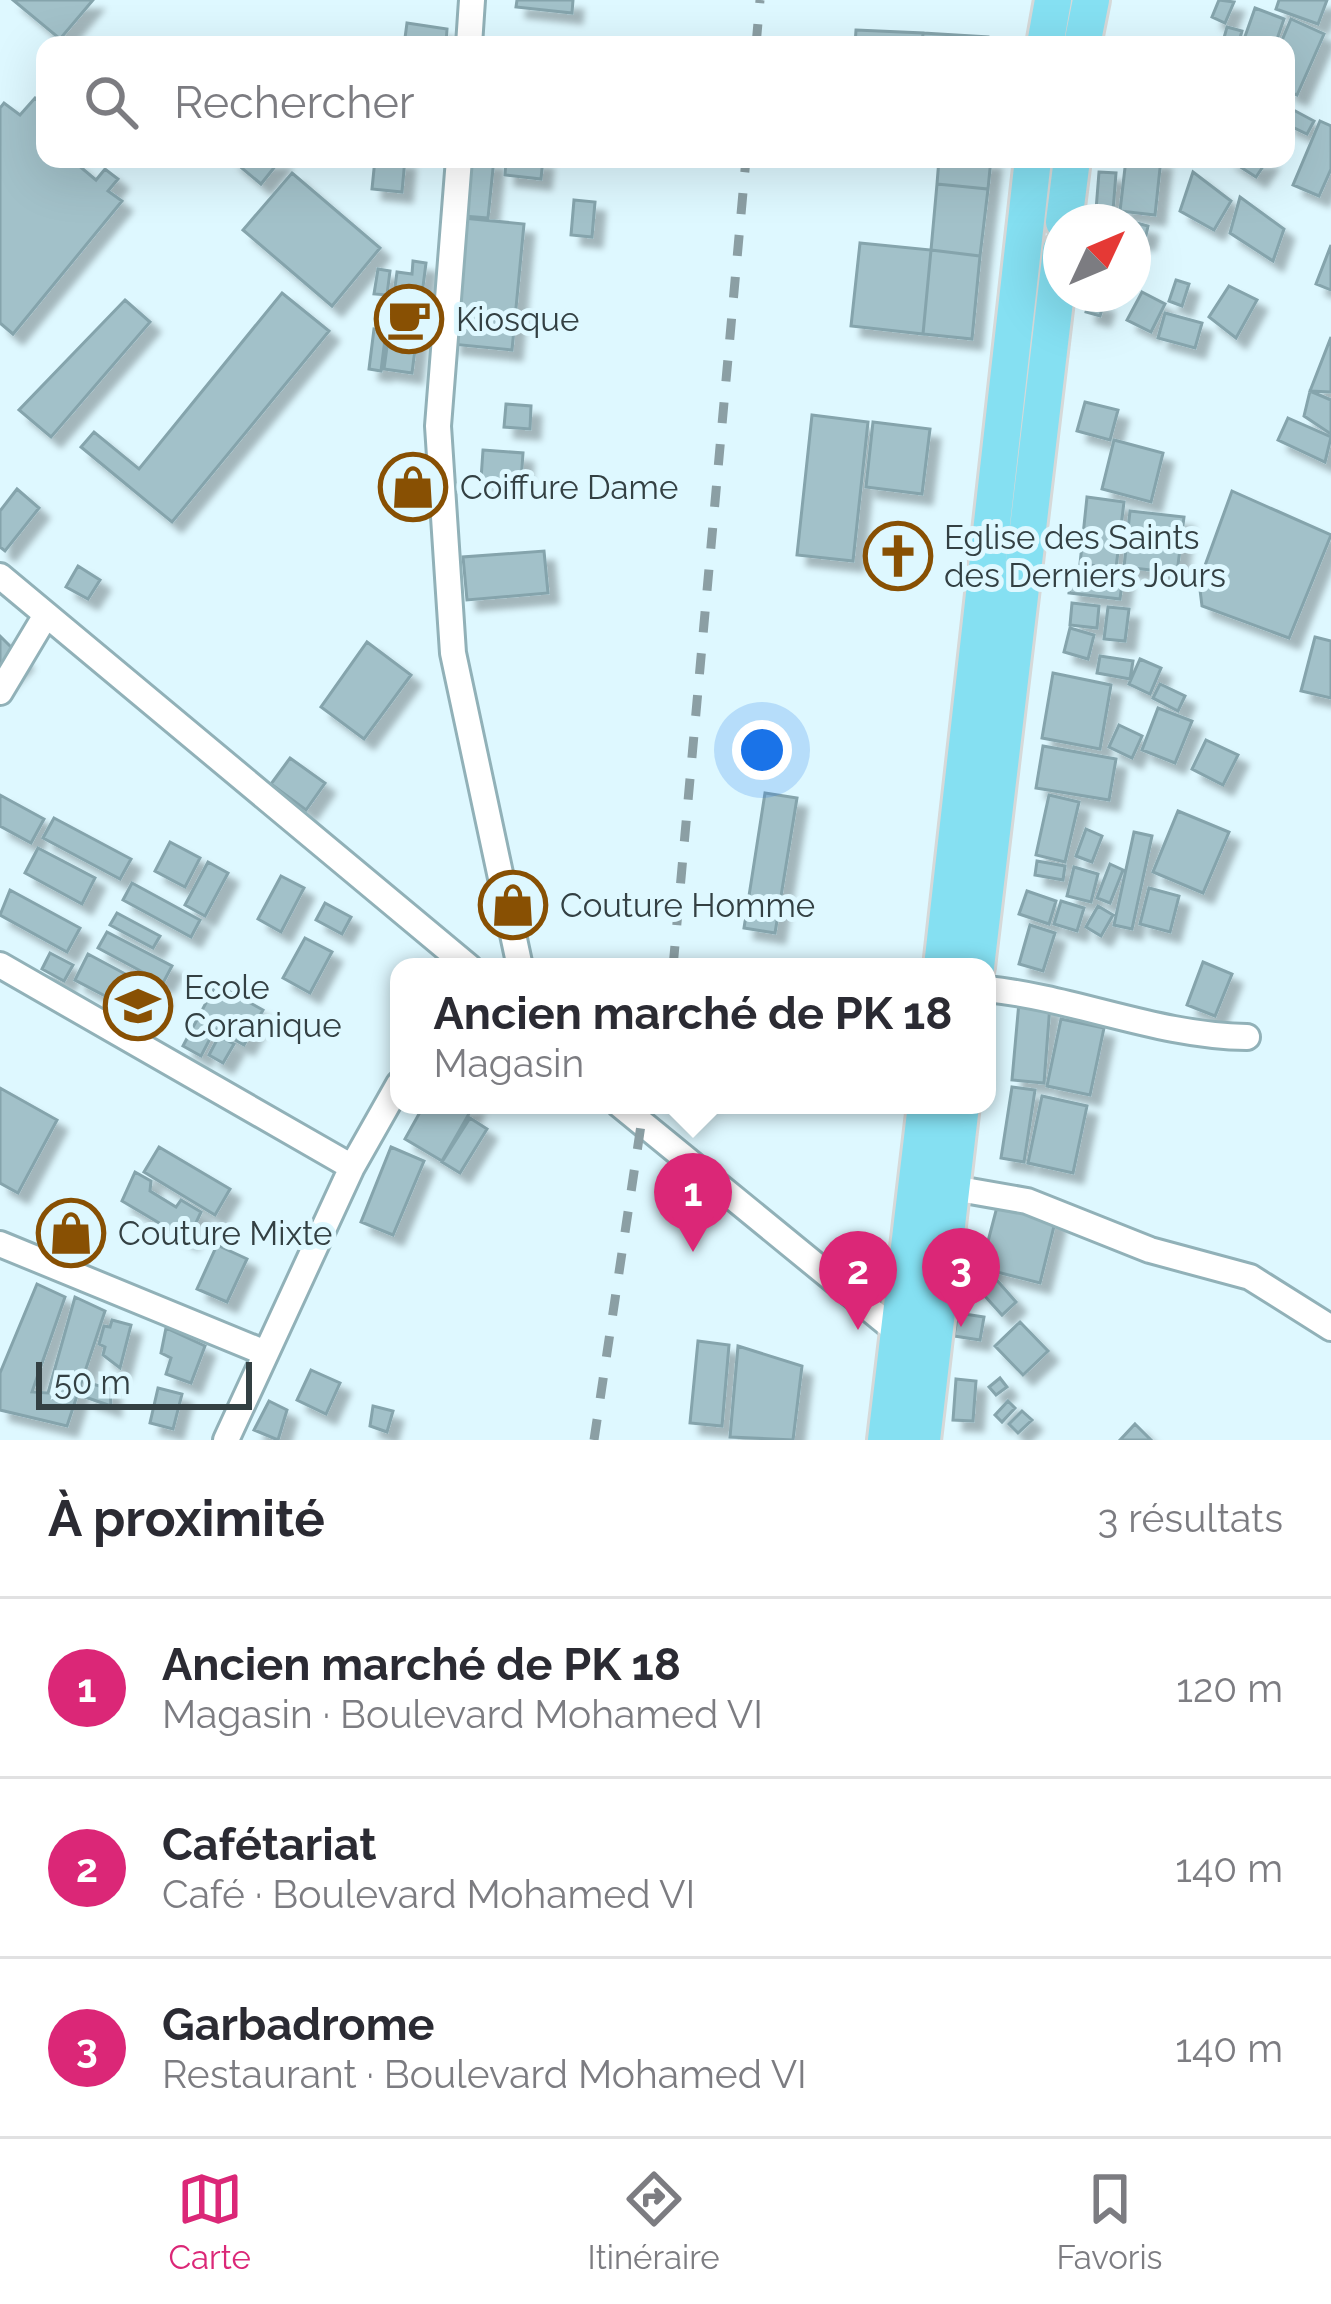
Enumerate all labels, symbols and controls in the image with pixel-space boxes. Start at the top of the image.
search box [36,36,1295,168]
icon: search [78,69,144,135]
text: Rechercher [174,76,415,129]
north arrow [1043,204,1151,312]
cafe icon: Kiosque [374,284,444,354]
place label: Kiosque [456,300,579,339]
shop icon: Coiffure Dame [378,452,448,522]
place label: Coiffure Dame [460,468,678,507]
place label: Eglise des Saints des Derniers Jours [944,518,1226,595]
church icon: Eglise des Saints des Derniers Jours [863,521,933,591]
your location [732,720,792,780]
shop icon: Couture Homme [478,870,548,940]
place label: Couture Homme [560,886,815,925]
popup [390,958,996,1114]
place label: Ecole Coranique [184,968,342,1045]
school or university icon: Ecole Coranique [103,971,173,1041]
text: Ancien marché de PK 18 [434,987,952,1040]
text: Magasin [434,1040,584,1086]
pin: 1 [654,1153,732,1252]
shop icon: Couture Mixte [36,1198,106,1268]
place label: Couture Mixte [118,1214,332,1253]
pin: 3 [922,1228,1000,1327]
pin: 2 [819,1231,897,1330]
scale bar [36,1356,252,1409]
text: 50 m [54,1363,131,1402]
text: À proximité [48,1488,325,1548]
text: 3 résultats [1098,1495,1283,1541]
text: Ancien marché de PK 18 [162,1638,681,1691]
text: 1 [77,1665,97,1711]
text: 120 m [1176,1665,1283,1711]
text: Magasin · Boulevard Mohamed VI [162,1691,763,1737]
text: Cafétariat [162,1818,377,1871]
text: 2 [76,1845,98,1891]
text: 140 m [1175,1845,1283,1891]
text: Café · Boulevard Mohamed VI [162,1871,695,1917]
text: Garbadrome [162,1998,435,2051]
text: 3 [76,2025,98,2071]
text: 140 m [1175,2025,1283,2071]
text: Restaurant · Boulevard Mohamed VI [162,2051,807,2097]
tab: Carte [168,2166,251,2277]
tab: Itinéraire [588,2166,720,2277]
tab: Favoris [1056,2166,1163,2277]

